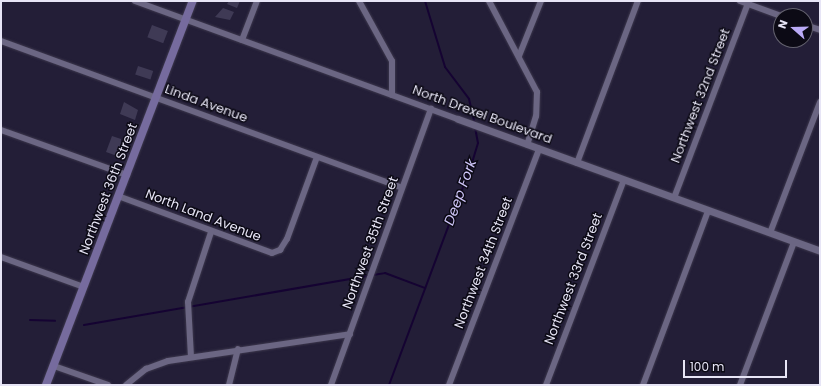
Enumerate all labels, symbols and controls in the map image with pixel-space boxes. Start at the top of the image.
north arrow [773,8,813,48]
text: N [774,18,792,31]
street label: Northwest 32nd Street [668,27,734,165]
street label: Linda Avenue [162,82,250,126]
street label: North Drexel Boulevard [410,82,554,148]
street label: Northwest 36th Street [77,121,141,257]
water label: Deep Fork [440,157,480,227]
street label: Northwest 35th Street [340,175,402,311]
street label: North Land Avenue [143,187,263,245]
street label: Northwest 34th Street [452,195,516,331]
street label: Northwest 33rd Street [542,211,606,347]
scale bar [685,352,789,378]
text: 100 m [690,358,724,375]

